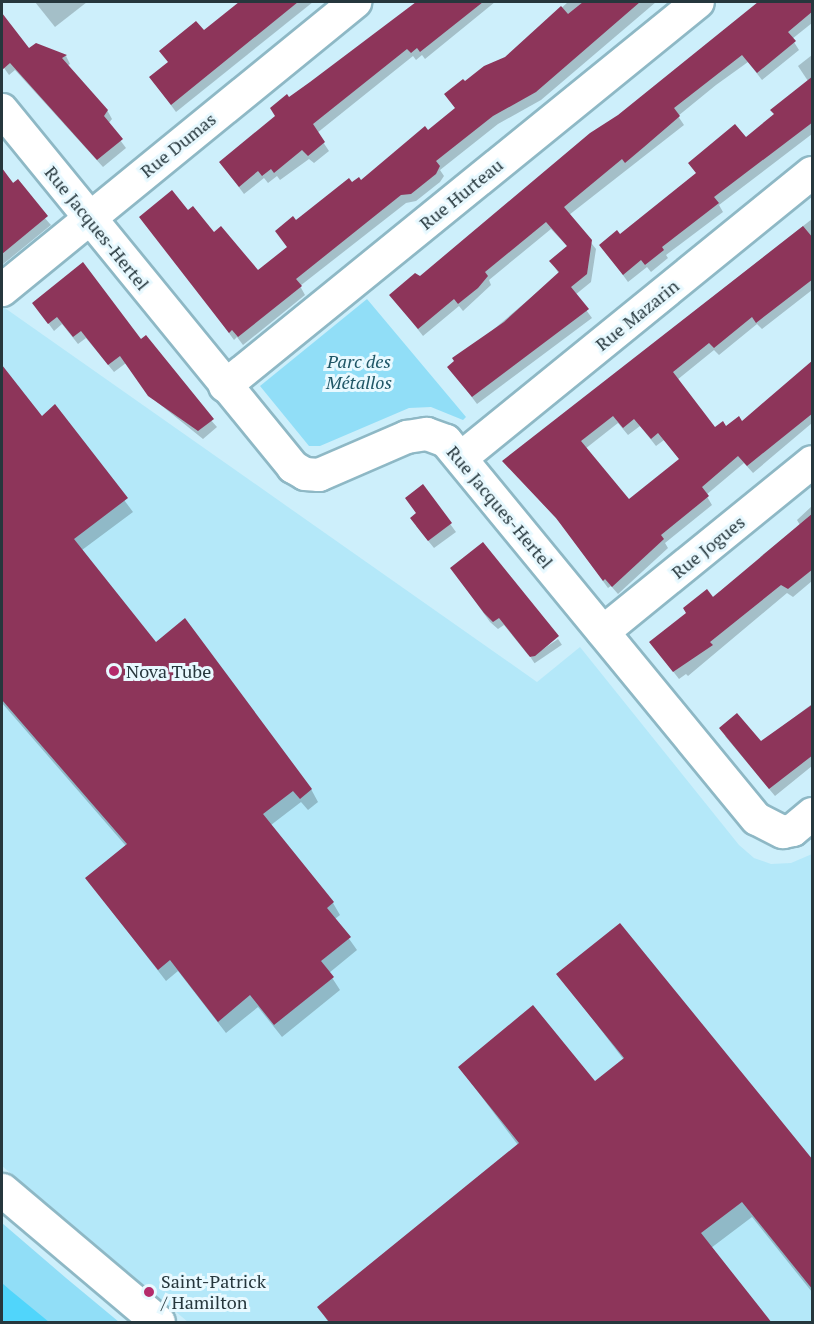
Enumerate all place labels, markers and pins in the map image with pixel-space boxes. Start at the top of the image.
place label: Nova Tube [126,660,211,682]
marker: Nova Tube [107,664,121,678]
place label: Saint-Patrick / Hamilton [161,1271,266,1314]
marker: Saint-Patrick / Hamilton [142,1285,156,1299]

